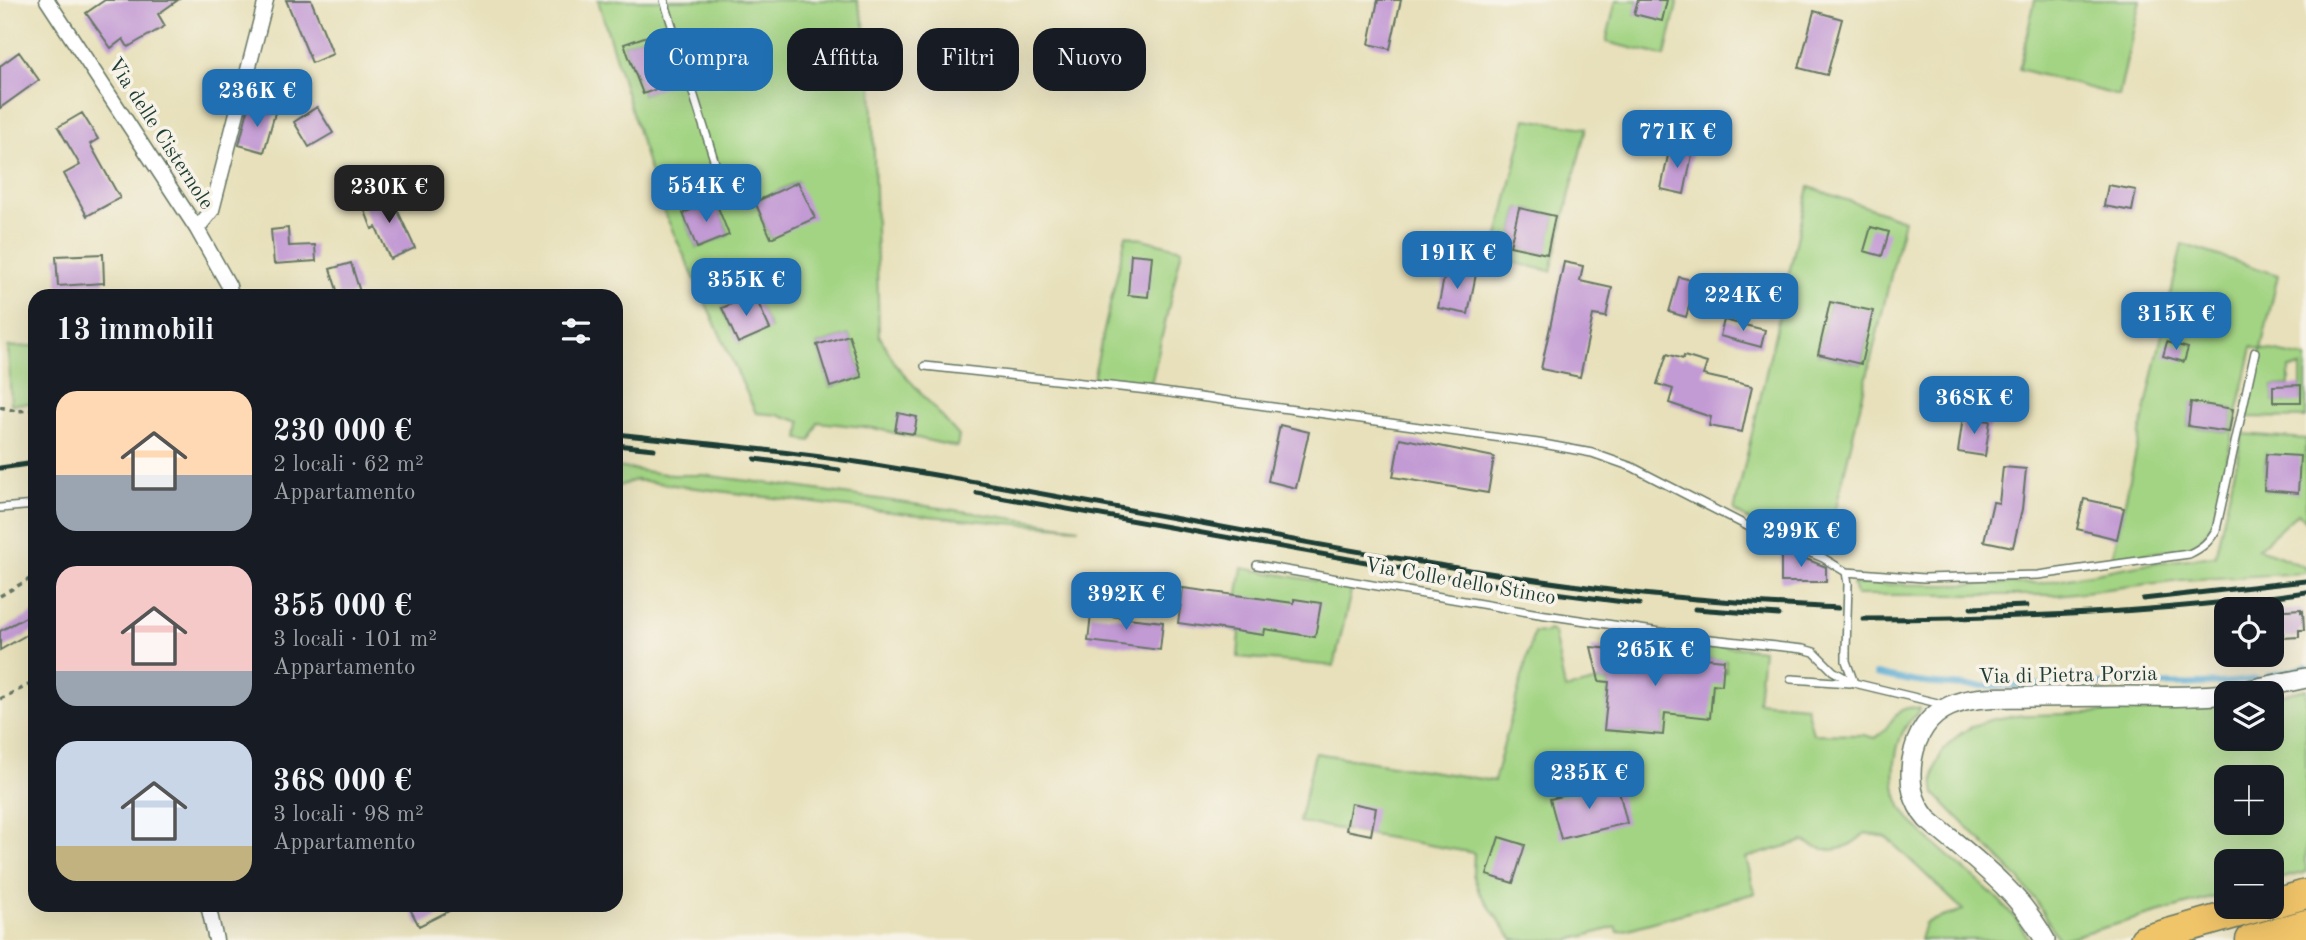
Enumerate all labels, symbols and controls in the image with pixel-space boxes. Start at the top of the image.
chip: Compra [644,28,773,91]
chip: Affitta [787,28,903,91]
chip: Filtri [917,28,1019,91]
chip: Nuovo [1033,28,1146,91]
street label: Via delle Cisternole [103,54,217,214]
pin: 236K € [200,69,314,129]
text: 236K € [218,80,296,103]
pin: 771K € [1620,110,1734,170]
text: 771K € [1638,121,1716,144]
pin: 554K € [649,164,763,224]
pin: 230K € [332,166,446,225]
text: 554K € [667,175,745,198]
text: 230K € [350,176,428,199]
pin: 191K € [1400,232,1514,291]
text: 191K € [1418,242,1496,265]
pin: 355K € [689,258,803,318]
text: 355K € [707,269,785,292]
pin: 224K € [1686,274,1800,333]
text: 224K € [1704,284,1782,307]
pin: 315K € [2119,292,2233,352]
text: 315K € [2137,303,2215,326]
icon: filters [557,312,595,350]
text: 13 immobili [56,316,214,346]
pin: 368K € [1917,376,2031,436]
text: 368K € [1935,387,2013,410]
text: 230 000 € [273,417,412,447]
icon: home [112,419,196,503]
text: 2 locali · 62 m² [273,453,424,476]
text: Appartamento [273,481,415,504]
pin: 299K € [1744,510,1858,569]
text: 299K € [1762,520,1840,543]
street label: Via Colle dello Stinco [1363,555,1557,609]
pin: 392K € [1069,572,1183,632]
text: 392K € [1087,583,1165,606]
text: 355 000 € [273,592,412,622]
icon: home [112,594,196,678]
map controls [2214,597,2284,919]
button: locate [2214,597,2284,667]
text: 3 locali · 101 m² [273,628,437,651]
pin: 265K € [1598,628,1712,688]
text: 265K € [1616,639,1694,662]
text: Appartamento [273,656,415,679]
street label: Via di Pietra Porzia [1978,664,2158,688]
button: layers [2214,681,2284,751]
pin: 235K € [1532,752,1646,811]
text: 235K € [1550,762,1628,785]
button: + [2214,765,2284,835]
text: 368 000 € [273,767,412,797]
icon: home [112,769,196,853]
text: 3 locali · 98 m² [273,803,424,826]
text: Appartamento [273,831,415,854]
button: − [2214,849,2284,919]

